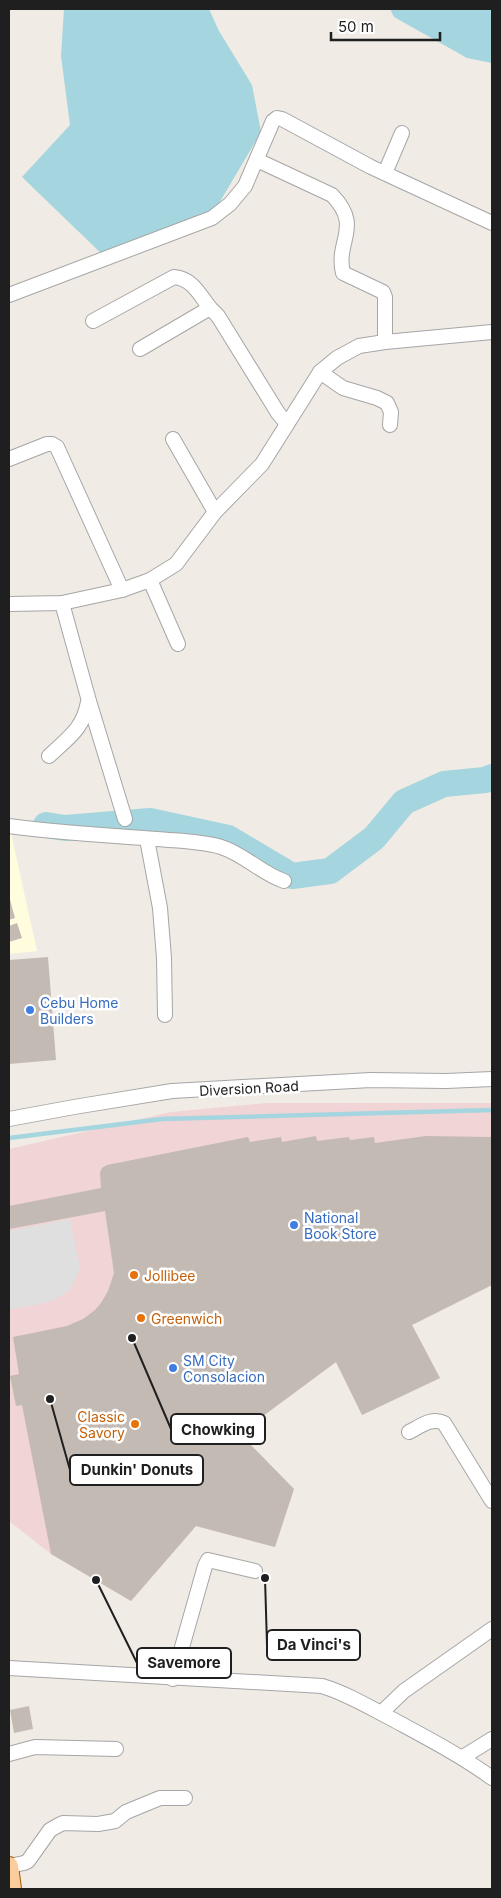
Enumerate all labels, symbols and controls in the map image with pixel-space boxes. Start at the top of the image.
scale bar [331,10,440,42]
text: 50 m [338,17,374,36]
place label: Cebu Home Builders [40,994,118,1027]
marker: Cebu Home Builders [24,1004,36,1016]
street label: Diversion Road [199,1077,299,1099]
place label: National Book Store [304,1209,377,1242]
marker: National Book Store [288,1219,300,1231]
place label: Jollibee [144,1267,195,1284]
marker: Jollibee [128,1269,140,1281]
place label: Greenwich [151,1310,222,1327]
marker: Greenwich [135,1312,147,1324]
place label: SM City Consolacion [183,1352,265,1385]
marker: SM City Consolacion [167,1362,179,1374]
place label: Classic Savory [77,1408,125,1441]
callout: Chowking [171,1414,265,1444]
marker: Classic Savory [129,1418,141,1430]
text: Chowking [181,1420,255,1439]
callout: Dunkin' Donuts [70,1455,203,1485]
text: Dunkin' Donuts [81,1460,193,1479]
callout: Da Vinci's [267,1630,360,1660]
text: Da Vinci's [277,1635,351,1654]
callout: Savemore [137,1648,231,1678]
text: Savemore [147,1653,221,1672]

